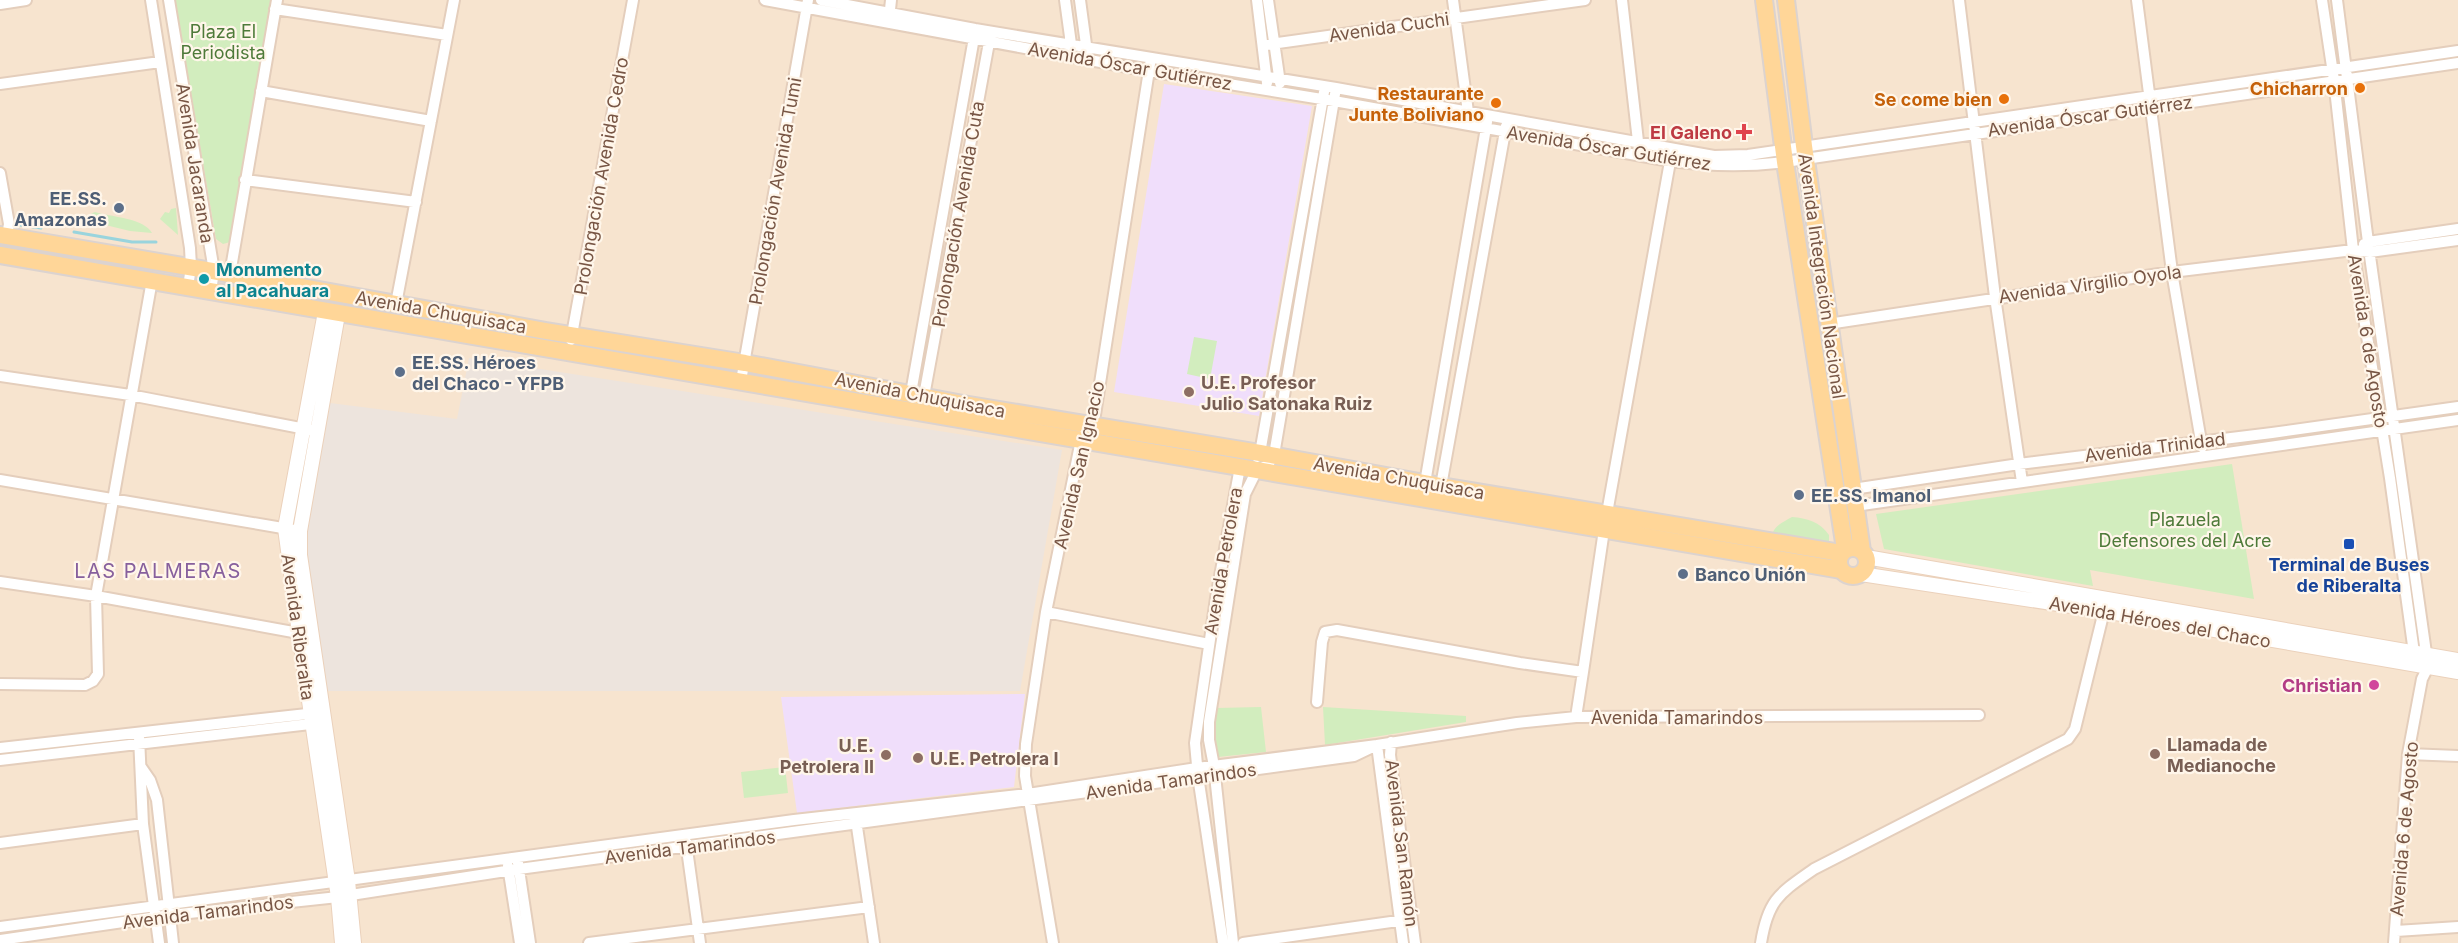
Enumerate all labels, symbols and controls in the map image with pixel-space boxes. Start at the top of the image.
street label: Avenida Cuchi [1327,8,1451,46]
park label: Plaza El Periodista [180,21,266,63]
street label: Avenida Óscar Gutiérrez [1026,37,1234,94]
street label: Prolongación Avenida Cedro [570,55,632,297]
street label: Prolongación Avenida Tumi [745,76,805,306]
place label: Chicharron [2250,78,2348,99]
street label: Avenida Jacaranda [172,81,218,245]
marker: Chicharron [2353,81,2367,95]
place label: Restaurante Junte Boliviano [1349,83,1484,125]
place label: Se come bien [1874,89,1992,110]
street label: Avenida Óscar Gutiérrez [1986,90,2194,141]
marker: Se come bien [1997,92,2011,106]
marker: Restaurante Junte Boliviano [1489,96,1503,110]
street label: Prolongación Avenida Cuta [928,99,988,329]
street label: Avenida Óscar Gutiérrez [1505,120,1713,175]
place label: El Galeno [1650,122,1732,143]
marker: El Galeno [1737,125,1751,139]
street label: Avenida Integración Nacional [1794,152,1850,400]
place label: EE.SS. Amazonas [14,188,107,230]
marker: EE.SS. Amazonas [112,201,126,215]
street label: Avenida 6 de Agosto [2344,253,2392,429]
place label: Monumento al Pacahuara [216,259,329,301]
street label: Avenida Virgilio Oyola [1997,261,2183,307]
marker: Monumento al Pacahuara [197,272,211,286]
street label: Avenida Chuquisaca [354,287,528,337]
place label: EE.SS. Héroes del Chaco - YFPB [412,352,564,394]
marker: EE.SS. Héroes del Chaco - YFPB [393,365,407,379]
street label: Avenida Chuquisaca [833,368,1007,422]
place label: U.E. Profesor Julio Satonaka Ruiz [1201,372,1373,414]
street label: Avenida San Ignacio [1049,379,1109,551]
marker: U.E. Profesor Julio Satonaka Ruiz [1182,385,1196,399]
street label: Avenida Trinidad [2083,428,2227,466]
street label: Avenida Chuquisaca [1312,453,1486,503]
place label: EE.SS. Imanol [1811,485,1931,506]
street label: Avenida Petrolera [1200,486,1246,636]
marker: EE.SS. Imanol [1792,488,1806,502]
park label: Plazuela Defensores del Acre [2098,509,2272,551]
marker: Terminal de Buses de Riberalta [2342,537,2356,551]
street label: Avenida Riberalta [277,552,319,702]
place label: Terminal de Buses de Riberalta [2268,554,2430,596]
district label: LAS PALMERAS [74,559,242,583]
place label: Banco Unión [1695,564,1806,585]
marker: Banco Unión [1676,567,1690,581]
street label: Avenida Héroes del Chaco [2048,592,2272,652]
place label: Christian [2282,675,2362,696]
marker: Christian [2367,678,2381,692]
street label: Avenida Tamarindos [1591,707,1763,728]
place label: Llamada de Medianoche [2167,734,2276,776]
place label: U.E. Petrolera II [780,735,874,777]
street label: Avenida 6 de Agosto [2386,741,2422,917]
marker: Llamada de Medianoche [2148,747,2162,761]
marker: U.E. Petrolera II [879,748,893,762]
place label: U.E. Petrolera I [930,748,1058,769]
marker: U.E. Petrolera I [911,751,925,765]
street label: Avenida San Ramón [1381,758,1423,928]
street label: Avenida Tamarindos [1084,759,1258,803]
street label: Avenida Tamarindos [603,826,777,868]
street label: Avenida Tamarindos [121,891,295,933]

